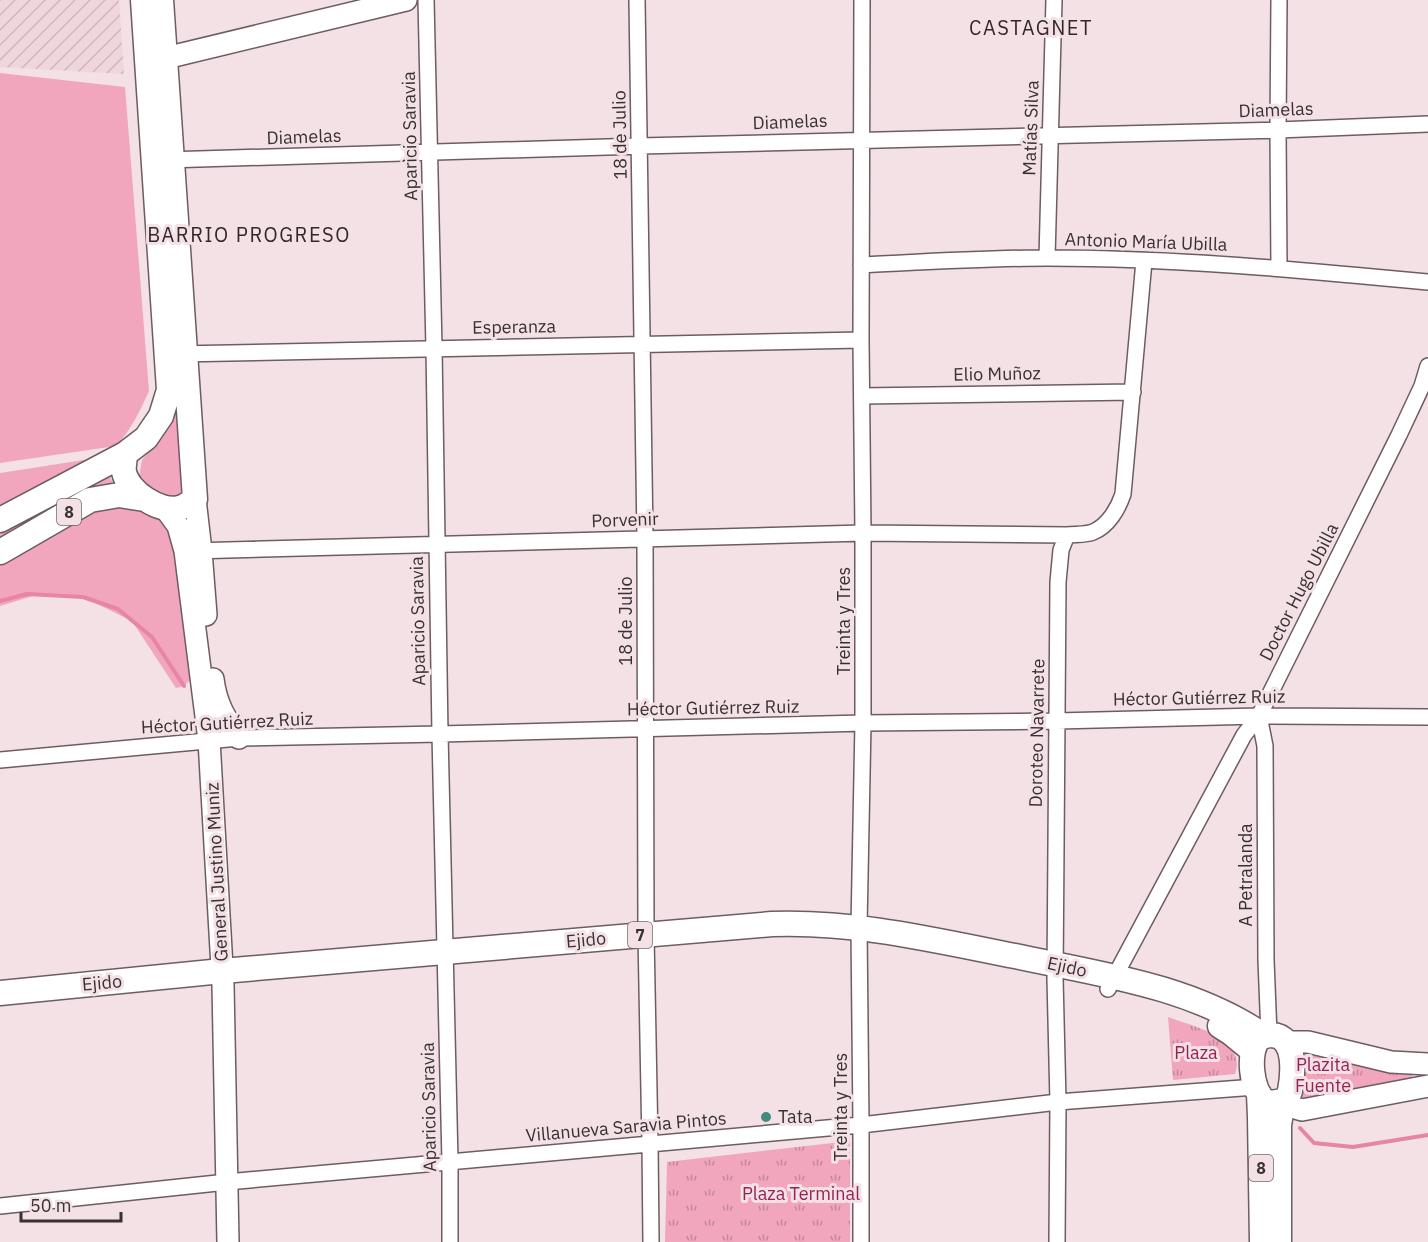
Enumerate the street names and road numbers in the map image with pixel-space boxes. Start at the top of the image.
street label: Aparicio Saravia [397,71,422,201]
street label: Matías Silva [1017,79,1044,176]
street label: 18 de Julio [607,90,632,180]
street label: Diamelas [1238,97,1314,122]
street label: Diamelas [752,109,828,134]
street label: Diamelas [266,124,342,149]
street label: Antonio María Ubilla [1064,227,1228,256]
street label: Esperanza [472,314,557,339]
street label: Elio Muñoz [953,361,1041,386]
road number: 8 [57,499,81,525]
street label: Porvenir [591,507,659,532]
street label: Doctor Hugo Ubilla [1254,519,1343,665]
street label: Aparicio Saravia [405,556,430,686]
street label: Treinta y Tres [832,567,855,675]
street label: 18 de Julio [614,576,637,666]
street label: Doroteo Navarrete [1024,658,1049,808]
street label: Héctor Gutiérrez Ruiz [1113,684,1285,711]
street label: Héctor Gutiérrez Ruiz [627,694,799,721]
street label: Héctor Gutiérrez Ruiz [140,707,314,738]
street label: General Justino Muniz [200,782,233,962]
street label: A Petralanda [1234,823,1257,927]
road number: 7 [628,922,652,948]
street label: Ejido [565,926,607,953]
street label: Ejido [1045,951,1089,982]
street label: Ejido [81,969,123,996]
street label: Aparicio Saravia [416,1042,441,1172]
street label: Treinta y Tres [829,1053,852,1161]
street label: Villanueva Saravia Pintos [525,1106,727,1147]
road number: 8 [1249,1155,1273,1181]

